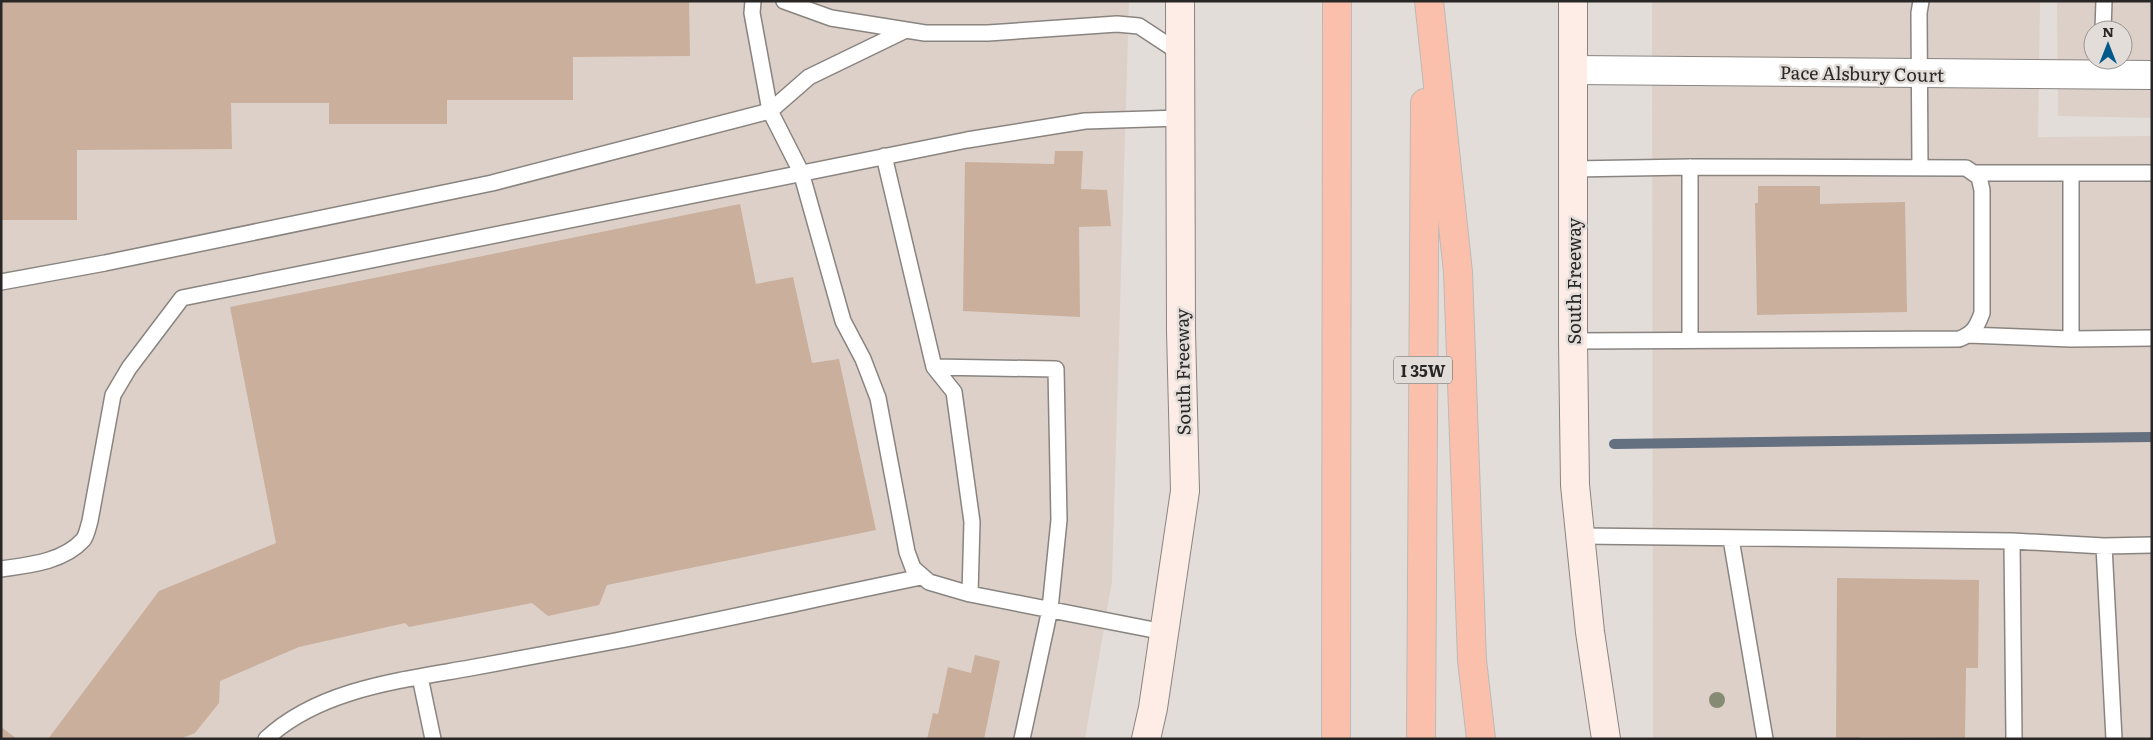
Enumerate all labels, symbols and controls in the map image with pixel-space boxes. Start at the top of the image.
north arrow [2083,20,2133,70]
text: N [2102,21,2114,41]
street label: Pace Alsbury Court [1780,58,1945,88]
street label: South Freeway [1560,217,1587,344]
street label: South Freeway [1167,308,1197,436]
road number: I 35W [1394,356,1452,384]

